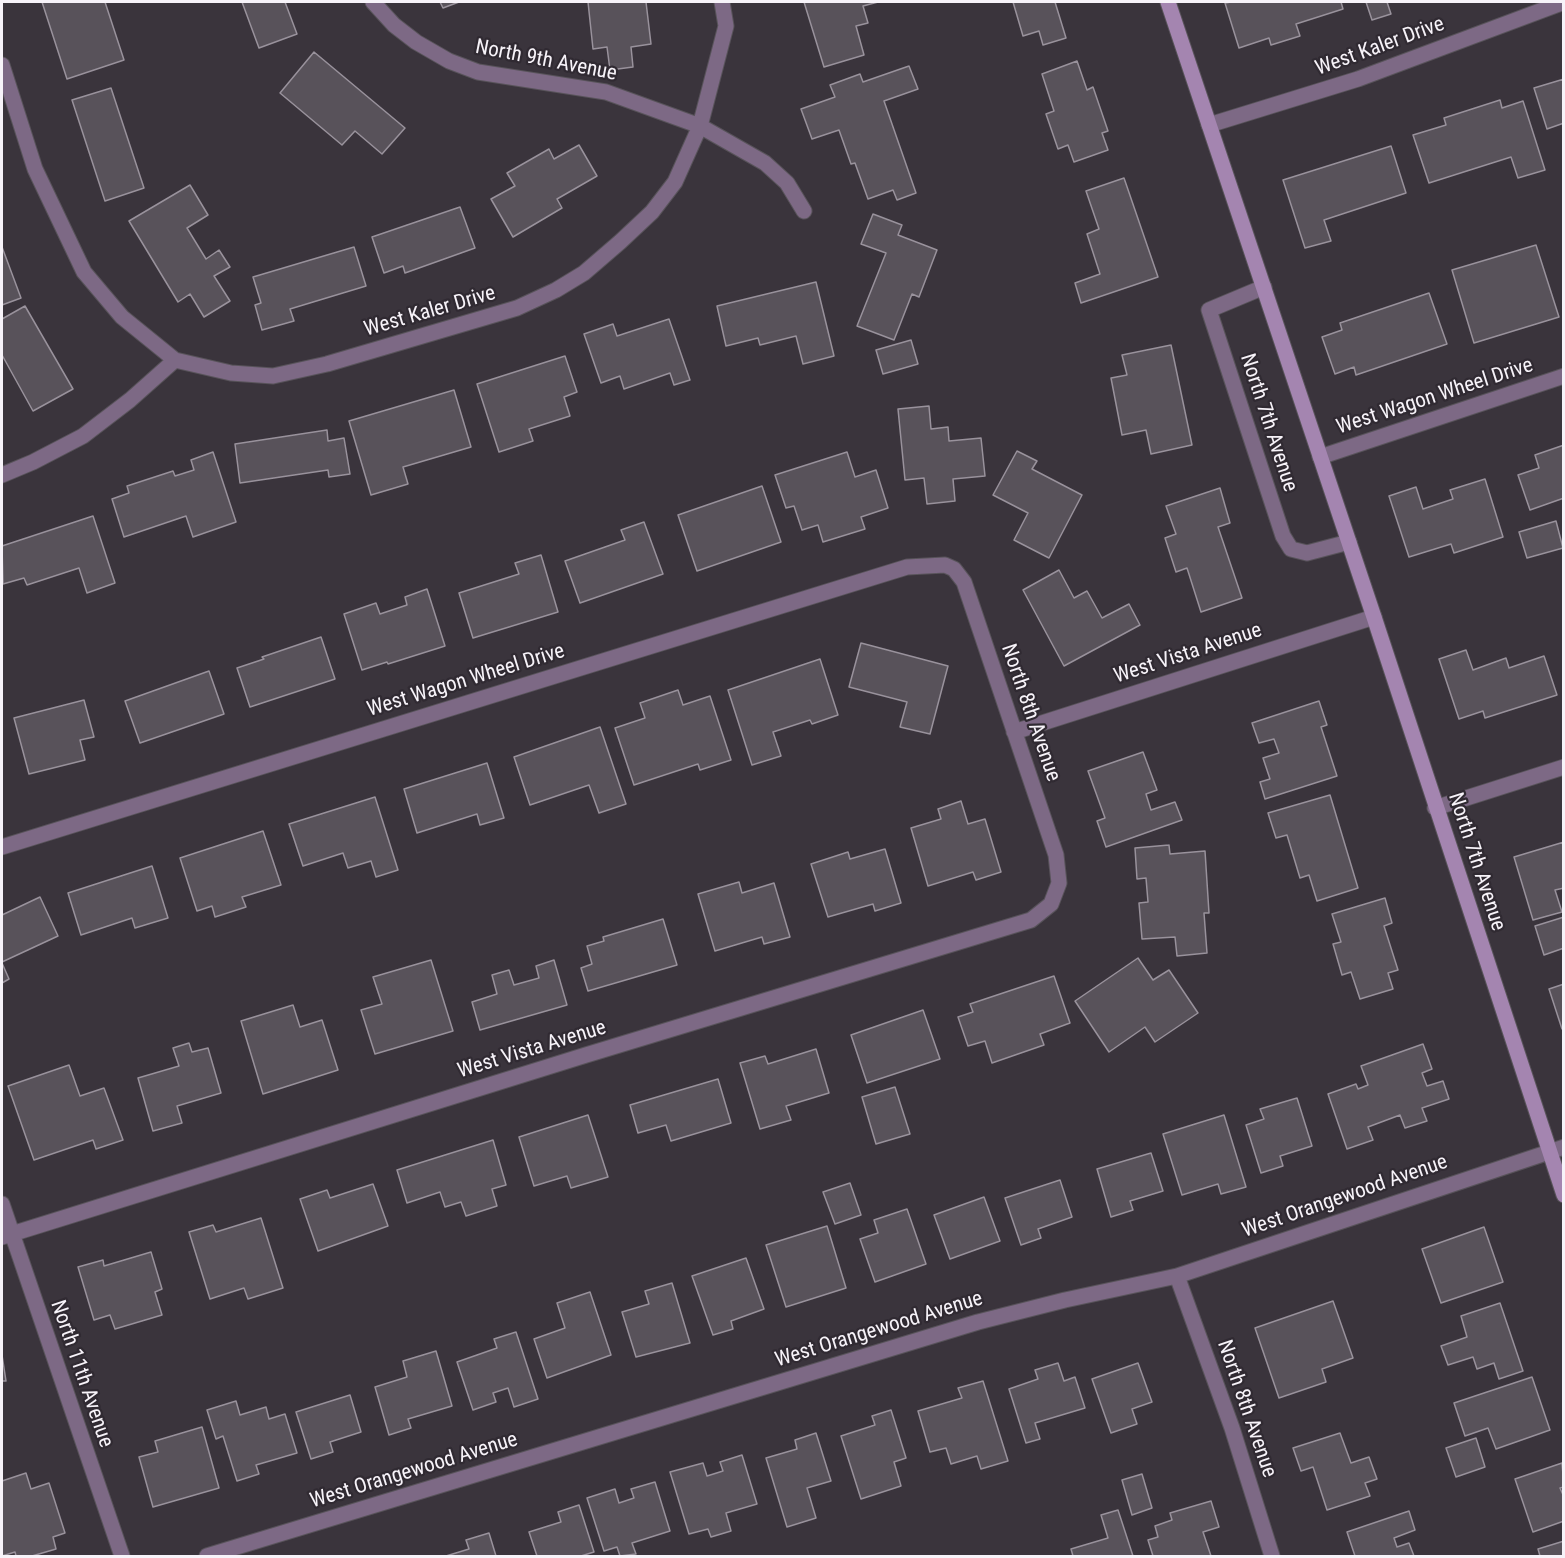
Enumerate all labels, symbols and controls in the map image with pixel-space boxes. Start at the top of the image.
street label: West Kaler Drive [1312,12,1448,82]
street label: North 9th Avenue [473,35,619,87]
street label: West Kaler Drive [361,281,499,343]
street label: North 7th Avenue [1234,351,1302,495]
street label: West Wagon Wheel Drive [1334,353,1536,441]
street label: West Vista Avenue [1111,618,1265,690]
street label: West Wagon Wheel Drive [364,639,568,723]
street label: North 8th Avenue [995,641,1065,785]
street label: North 7th Avenue [1442,790,1510,934]
street label: West Vista Avenue [455,1015,609,1085]
street label: West Orangewood Avenue [1239,1150,1451,1244]
street label: West Orangewood Avenue [772,1286,986,1374]
street label: North 11th Avenue [44,1297,118,1451]
street label: North 8th Avenue [1211,1337,1281,1481]
street label: West Orangewood Avenue [307,1427,521,1515]

